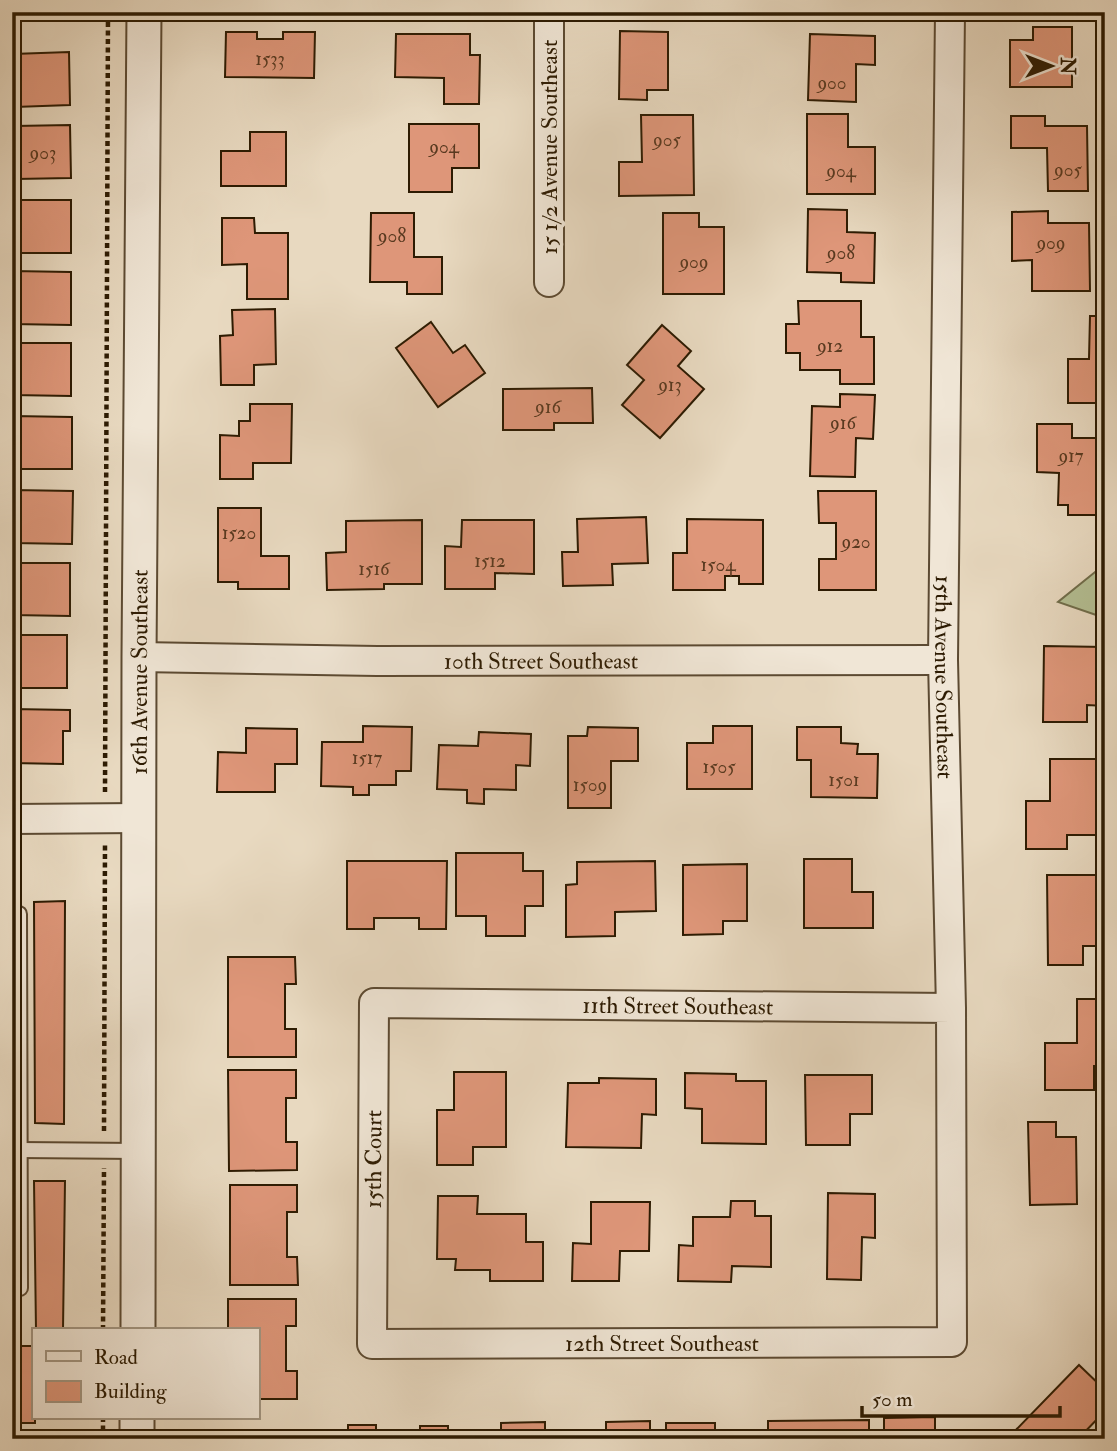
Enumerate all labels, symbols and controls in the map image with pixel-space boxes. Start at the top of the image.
north arrow [1016,32,1086,102]
street label: 15 1/2 Avenue Southeast [535,40,564,254]
house number: 1533 [255,47,285,71]
text: N [1055,56,1079,75]
house number: 900 [815,71,847,95]
house number: 905 [651,128,682,152]
house number: 904 [427,135,460,159]
house number: 903 [28,141,56,165]
house number: 905 [1052,158,1083,182]
house number: 904 [824,159,857,183]
house number: 908 [376,224,406,248]
house number: 909 [1034,231,1066,255]
house number: 908 [825,241,855,265]
house number: 909 [677,250,709,274]
house number: 912 [815,334,843,358]
house number: 913 [656,373,682,397]
house number: 916 [533,395,562,419]
house number: 916 [828,411,857,435]
house number: 917 [1056,444,1084,468]
house number: 1520 [222,521,256,545]
house number: 920 [839,530,871,554]
house number: 1512 [474,549,506,573]
house number: 1504 [701,553,736,577]
house number: 1516 [358,557,391,581]
street label: 16th Avenue Southeast [125,569,155,775]
street label: 15th Avenue Southeast [928,575,960,779]
street label: 10th Street Southeast [444,647,638,676]
house number: 1517 [352,746,383,770]
house number: 1505 [703,755,736,779]
house number: 1501 [828,768,860,792]
house number: 1509 [573,773,607,797]
street label: 11th Street Southeast [582,991,773,1021]
street label: 15th Court [359,1110,388,1208]
legend [32,1328,259,1420]
street label: 12th Street Southeast [565,1329,759,1358]
text: Road [94,1344,139,1371]
scale bar [862,1374,1059,1418]
text: Building [94,1378,167,1405]
text: 50 m [872,1386,913,1413]

